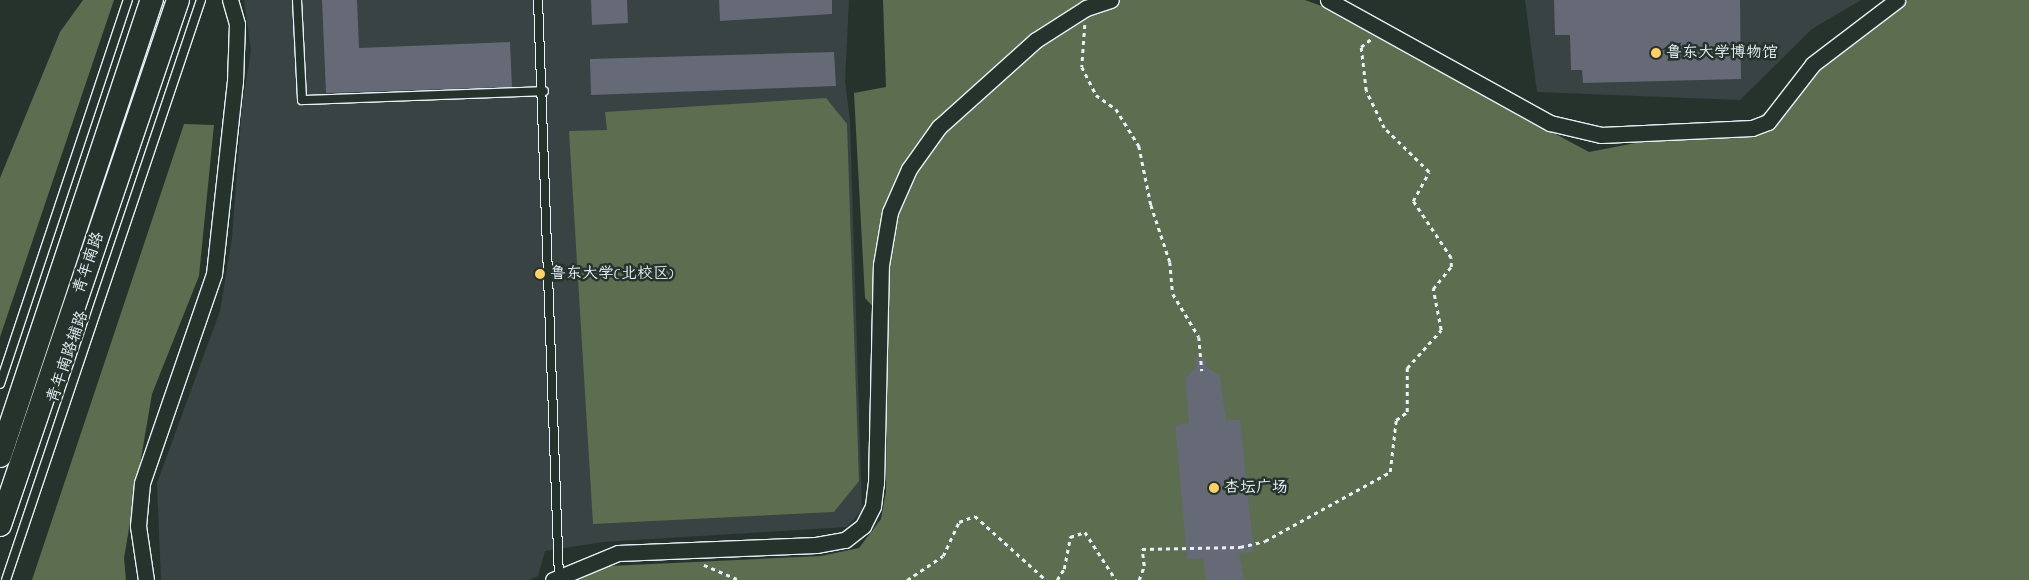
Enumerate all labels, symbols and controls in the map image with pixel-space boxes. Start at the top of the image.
place label: 鲁东大学博物馆 [1666,43,1778,63]
marker: 鲁东大学博物馆 [1650,47,1662,59]
street label: 青年南路 [70,230,108,296]
place label: 鲁东大学(北校区) [550,264,673,284]
marker: 鲁东大学(北校区) [534,268,546,280]
street label: 青年南路辅路 [43,308,93,406]
place label: 杏坛广场 [1224,478,1288,498]
marker: 杏坛广场 [1208,482,1220,494]

